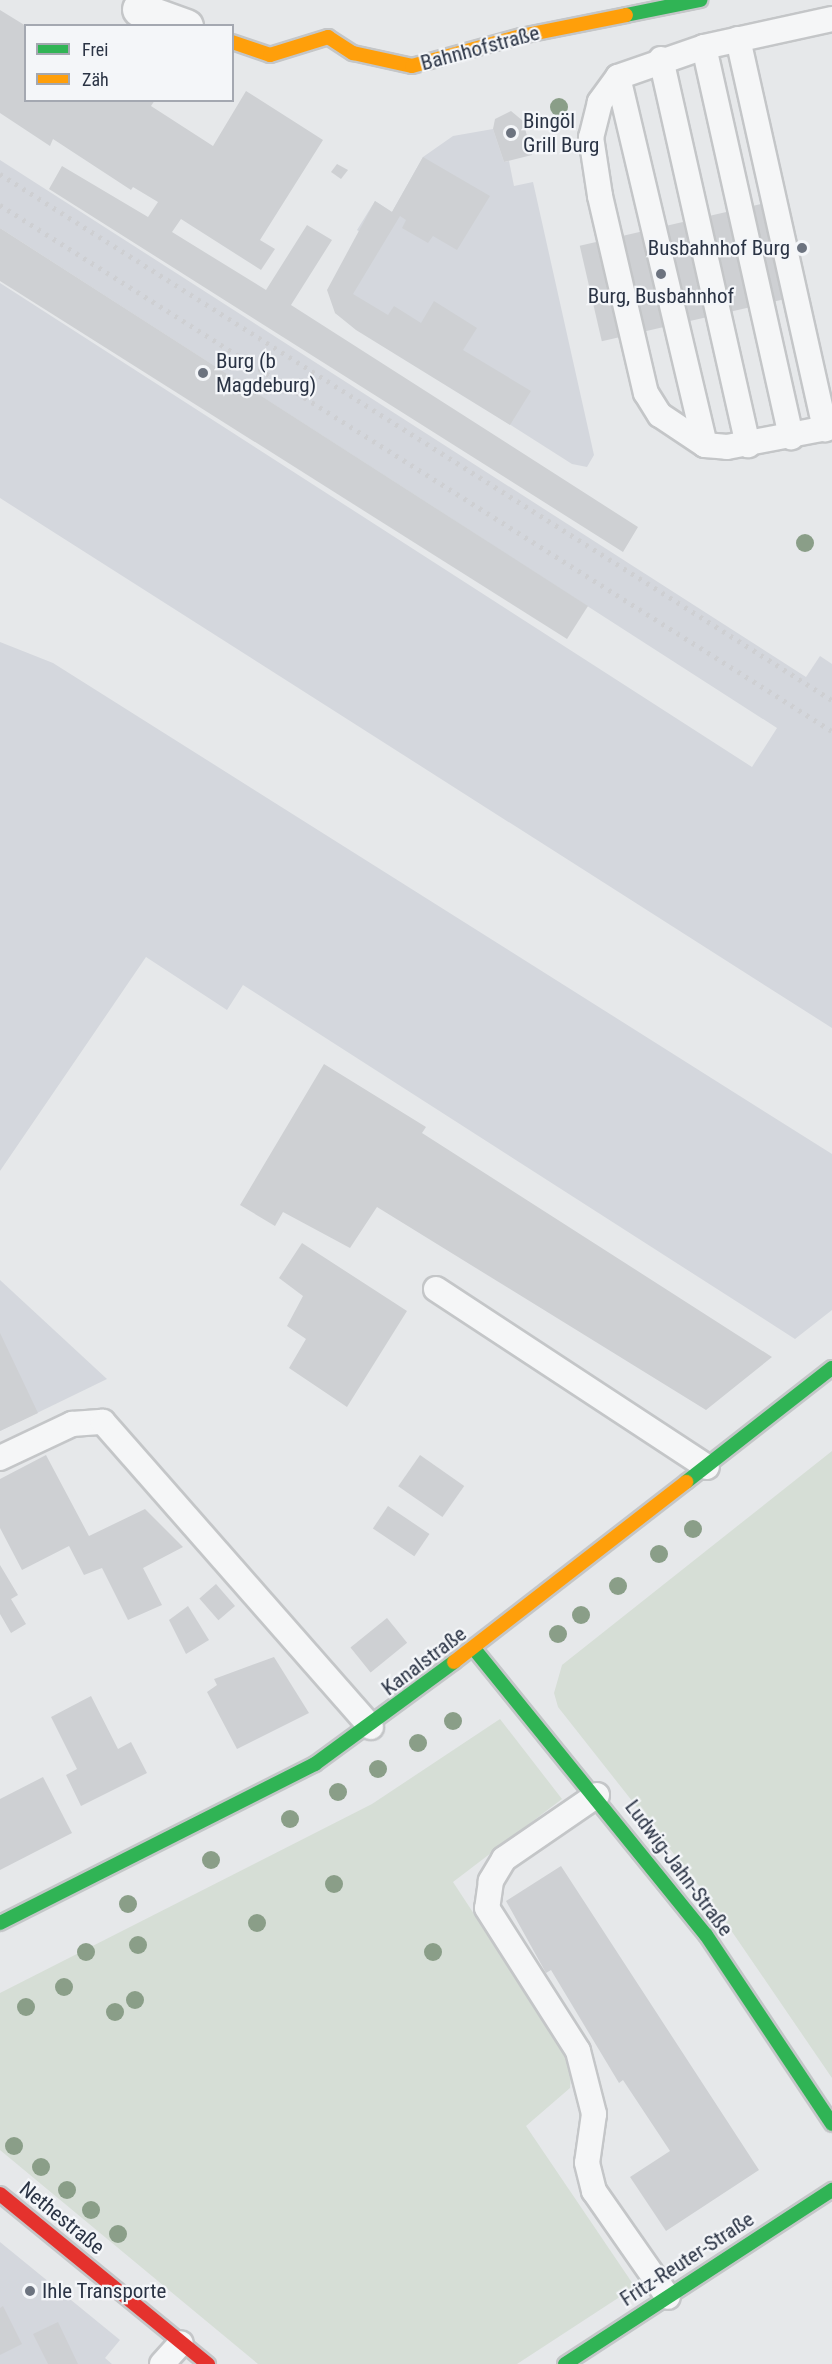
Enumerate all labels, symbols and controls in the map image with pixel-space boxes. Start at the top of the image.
street label: Bahnhofstraße [418,20,542,76]
legend [24,24,234,102]
text: Frei [82,39,108,60]
text: Zäh [82,69,109,90]
place label: Bingöl Grill Burg [523,108,599,158]
marker: Bingöl Grill Burg [504,126,518,140]
place label: Busbahnhof Burg [648,235,790,261]
marker: Busbahnhof Burg [795,241,809,255]
marker: Burg, Busbahnhof [654,267,668,281]
place label: Burg, Busbahnhof [588,283,734,309]
place label: Burg (b Magdeburg) [216,348,316,398]
marker: Burg (b Magdeburg) [194,364,212,382]
street label: Kanalstraße [377,1621,471,1701]
street label: Ludwig-Jahn-Straße [620,1795,738,1941]
street label: Nethestraße [15,2176,109,2260]
street label: Fritz-Reuter-Straße [615,2206,759,2312]
place label: Ihle Transporte [42,2278,167,2304]
marker: Ihle Transporte [23,2284,37,2298]

